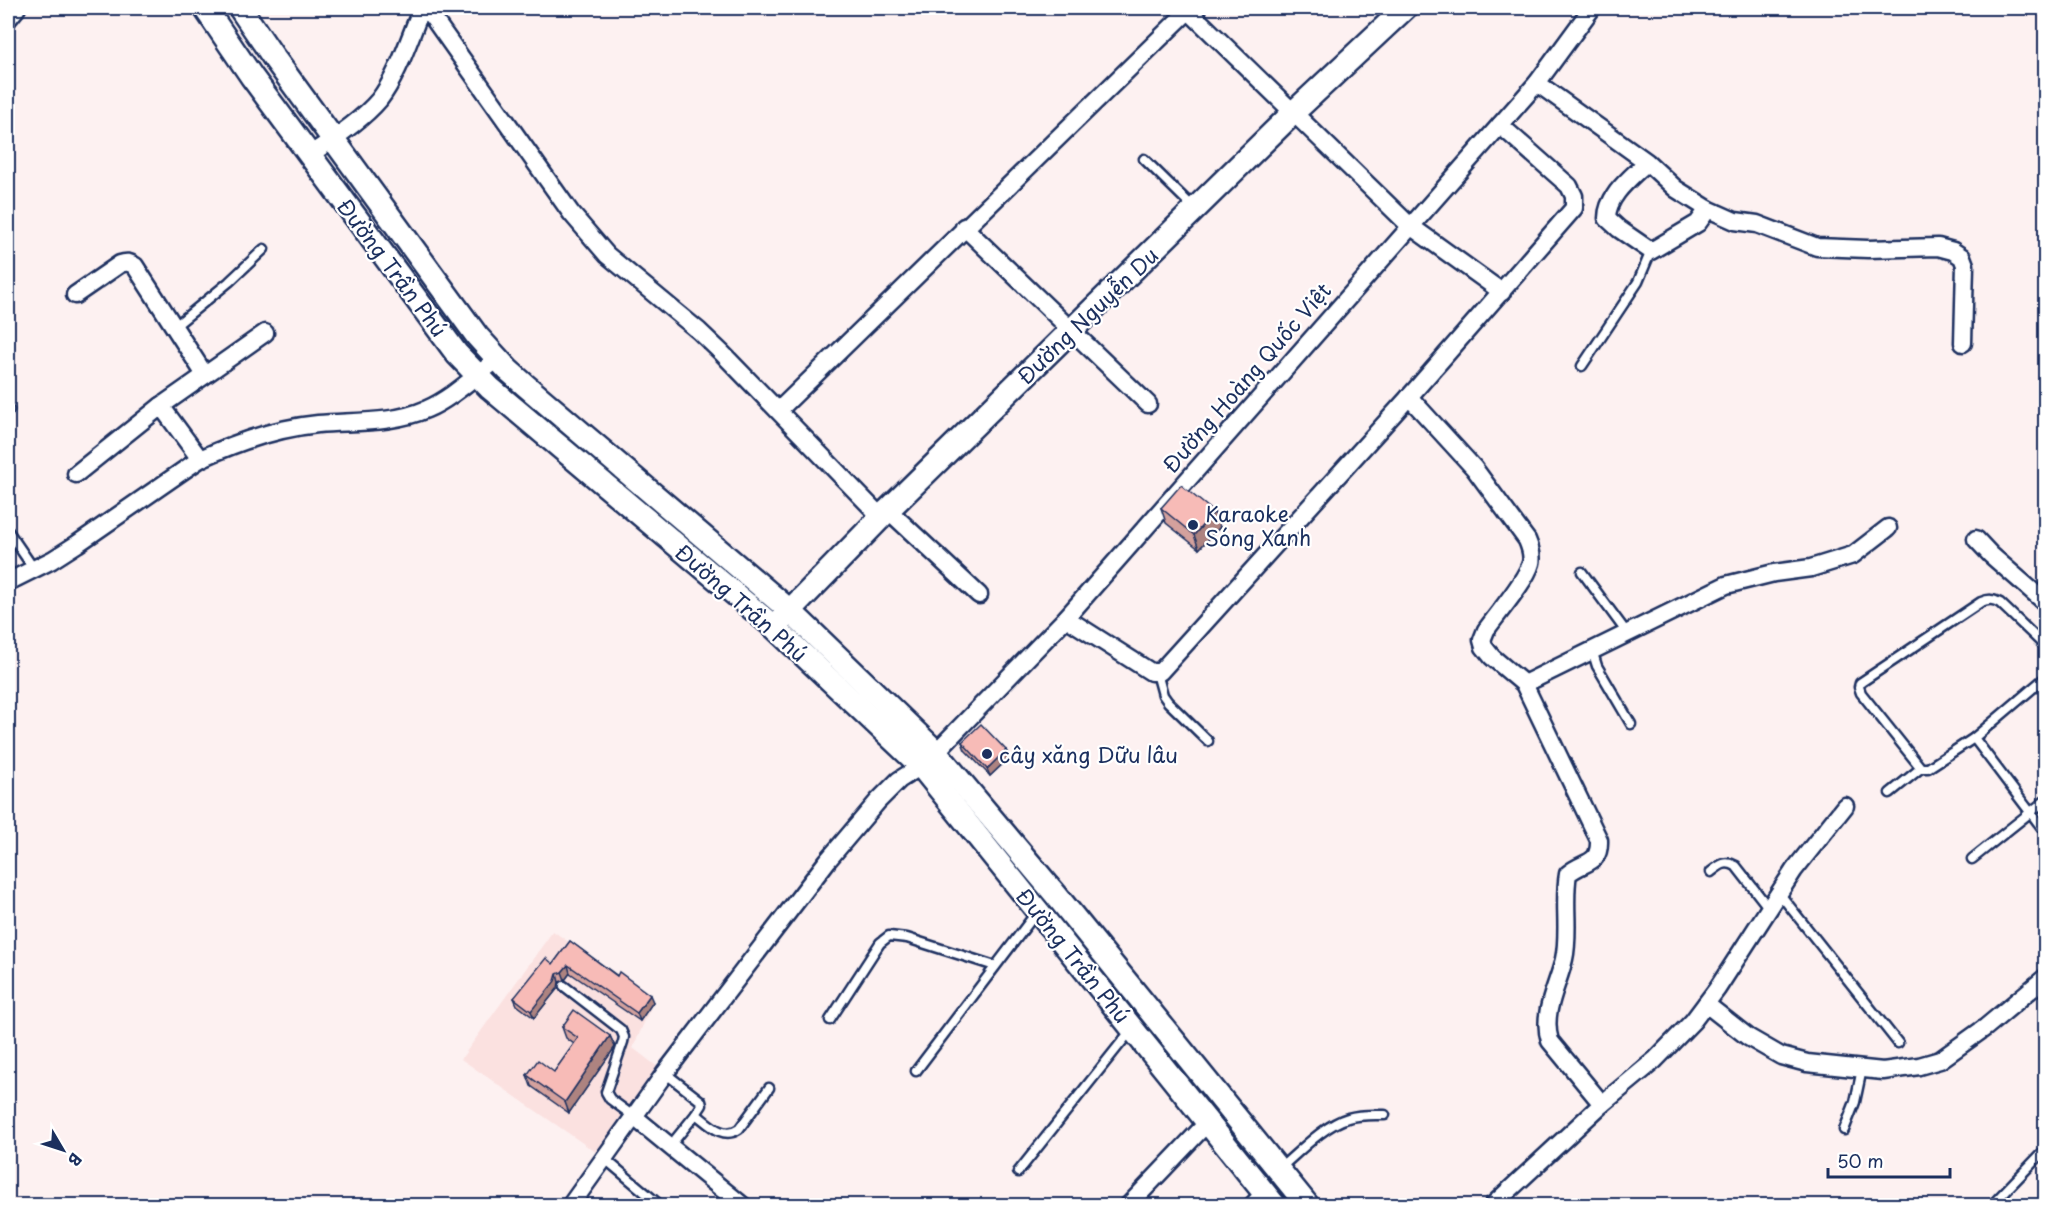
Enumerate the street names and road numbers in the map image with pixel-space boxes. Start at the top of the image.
street label: Đường Trần Phú [330,191,456,343]
street label: Đường Nguyễn Du [1009,239,1165,391]
street label: Đường Hoàng Quốc Việt [1154,275,1338,479]
street label: Đường Trần Phú [669,536,815,668]
street label: Đường Trần Phú [1009,880,1139,1030]

